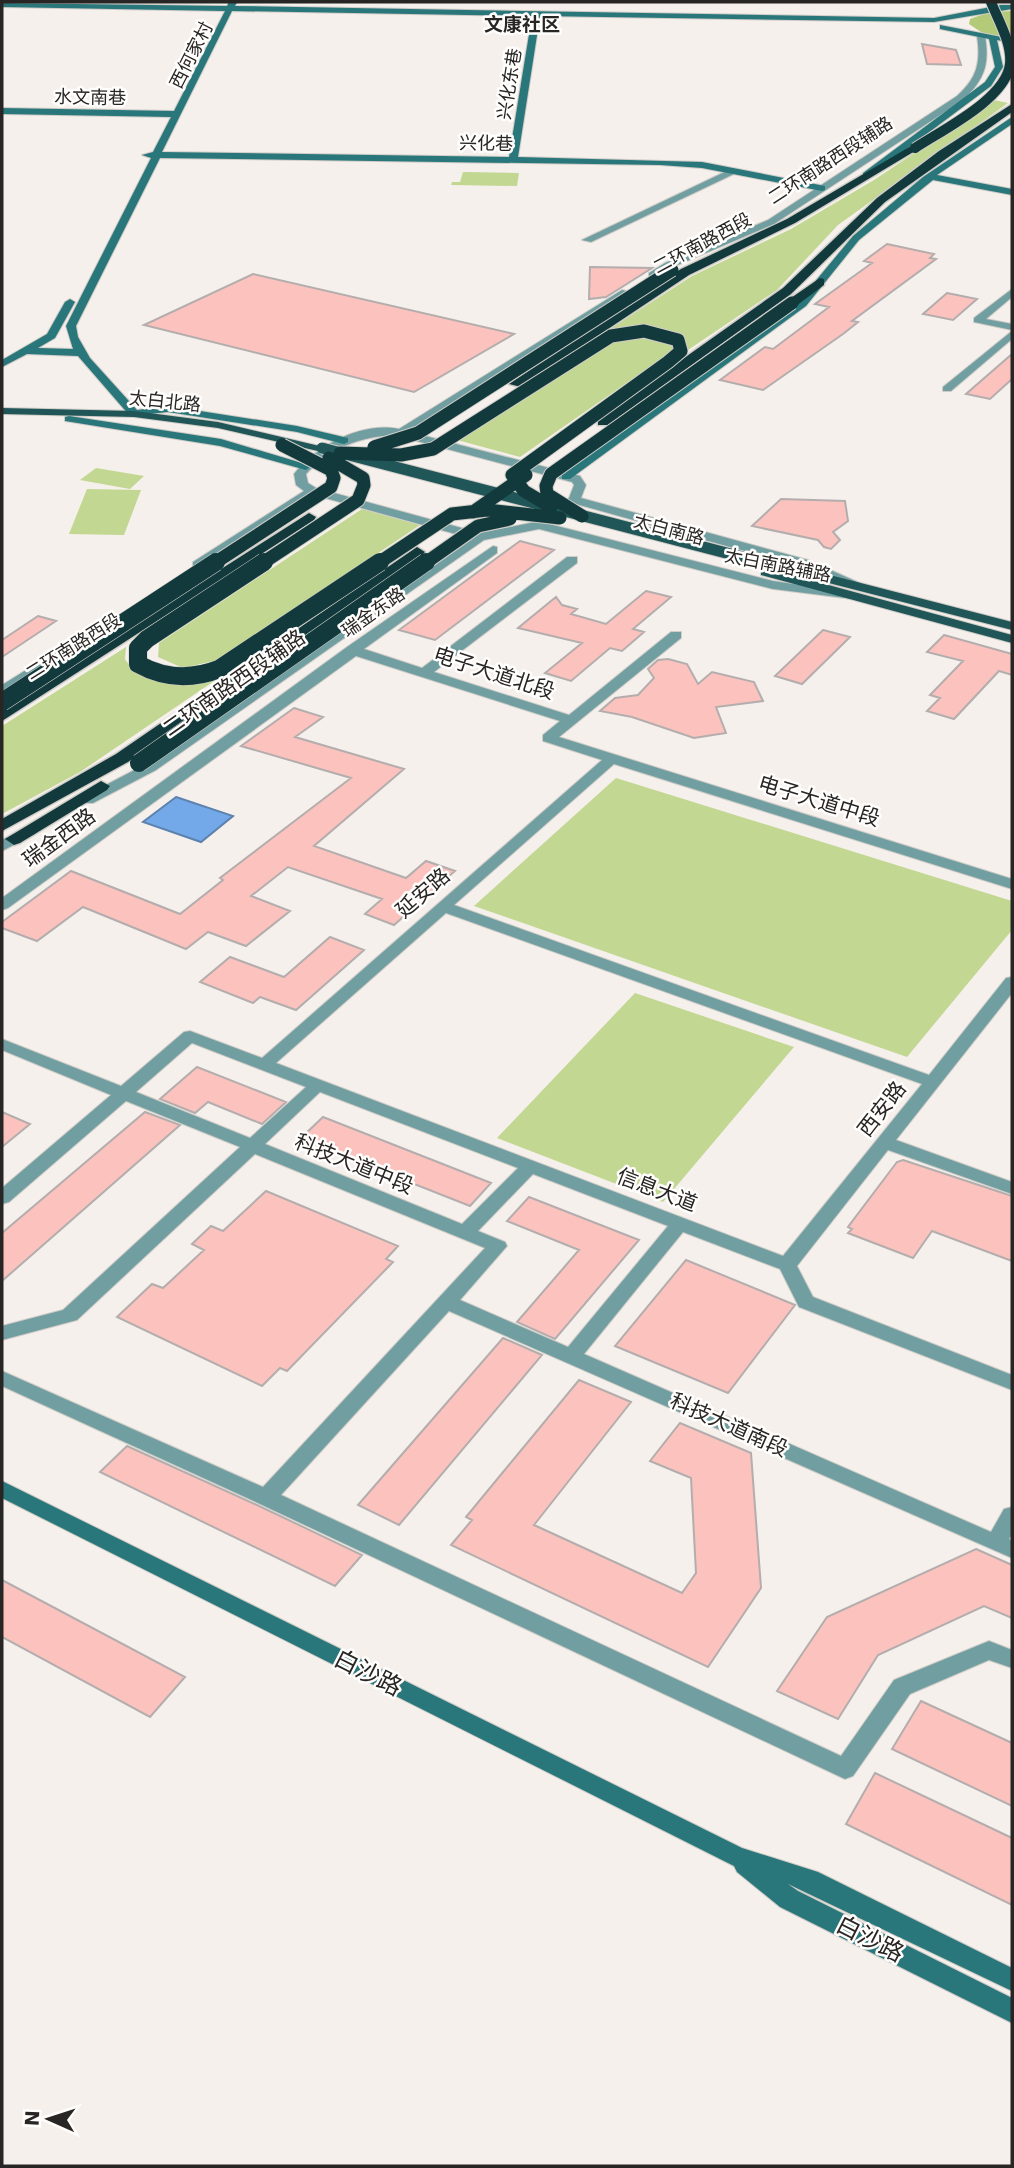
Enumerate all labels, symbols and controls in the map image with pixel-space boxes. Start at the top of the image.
district label: 文康社区 [484,13,560,35]
street label: 西何家村 [165,18,217,92]
street label: 兴化东巷 [493,47,525,121]
street label: 水文南巷 [54,86,126,108]
street label: 二环南路西段辅路 [764,112,896,208]
street label: 兴化巷 [459,132,513,154]
street label: 二环南路西段 [649,208,755,278]
street label: 太白北路 [128,387,202,415]
street label: 太白南路 [632,510,706,548]
street label: 太白南路辅路 [723,544,833,586]
street label: 瑞金东路 [337,583,409,641]
street label: 二环南路西段 [22,608,124,684]
street label: 二环南路西段辅路 [158,625,310,741]
street label: 电子大道北段 [430,642,558,704]
street label: 电子大道中段 [755,771,883,831]
street label: 瑞金西路 [18,804,100,872]
street label: 延安路 [391,863,455,923]
street label: 西安路 [853,1077,911,1141]
street label: 科技大道中段 [291,1129,417,1199]
street label: 信息大道 [613,1164,701,1216]
street label: 科技大道南段 [667,1388,791,1462]
street label: 白沙路 [330,1644,406,1702]
street label: 白沙路 [832,1910,908,1968]
north arrow [14,2084,84,2154]
text: N [21,2110,43,2127]

